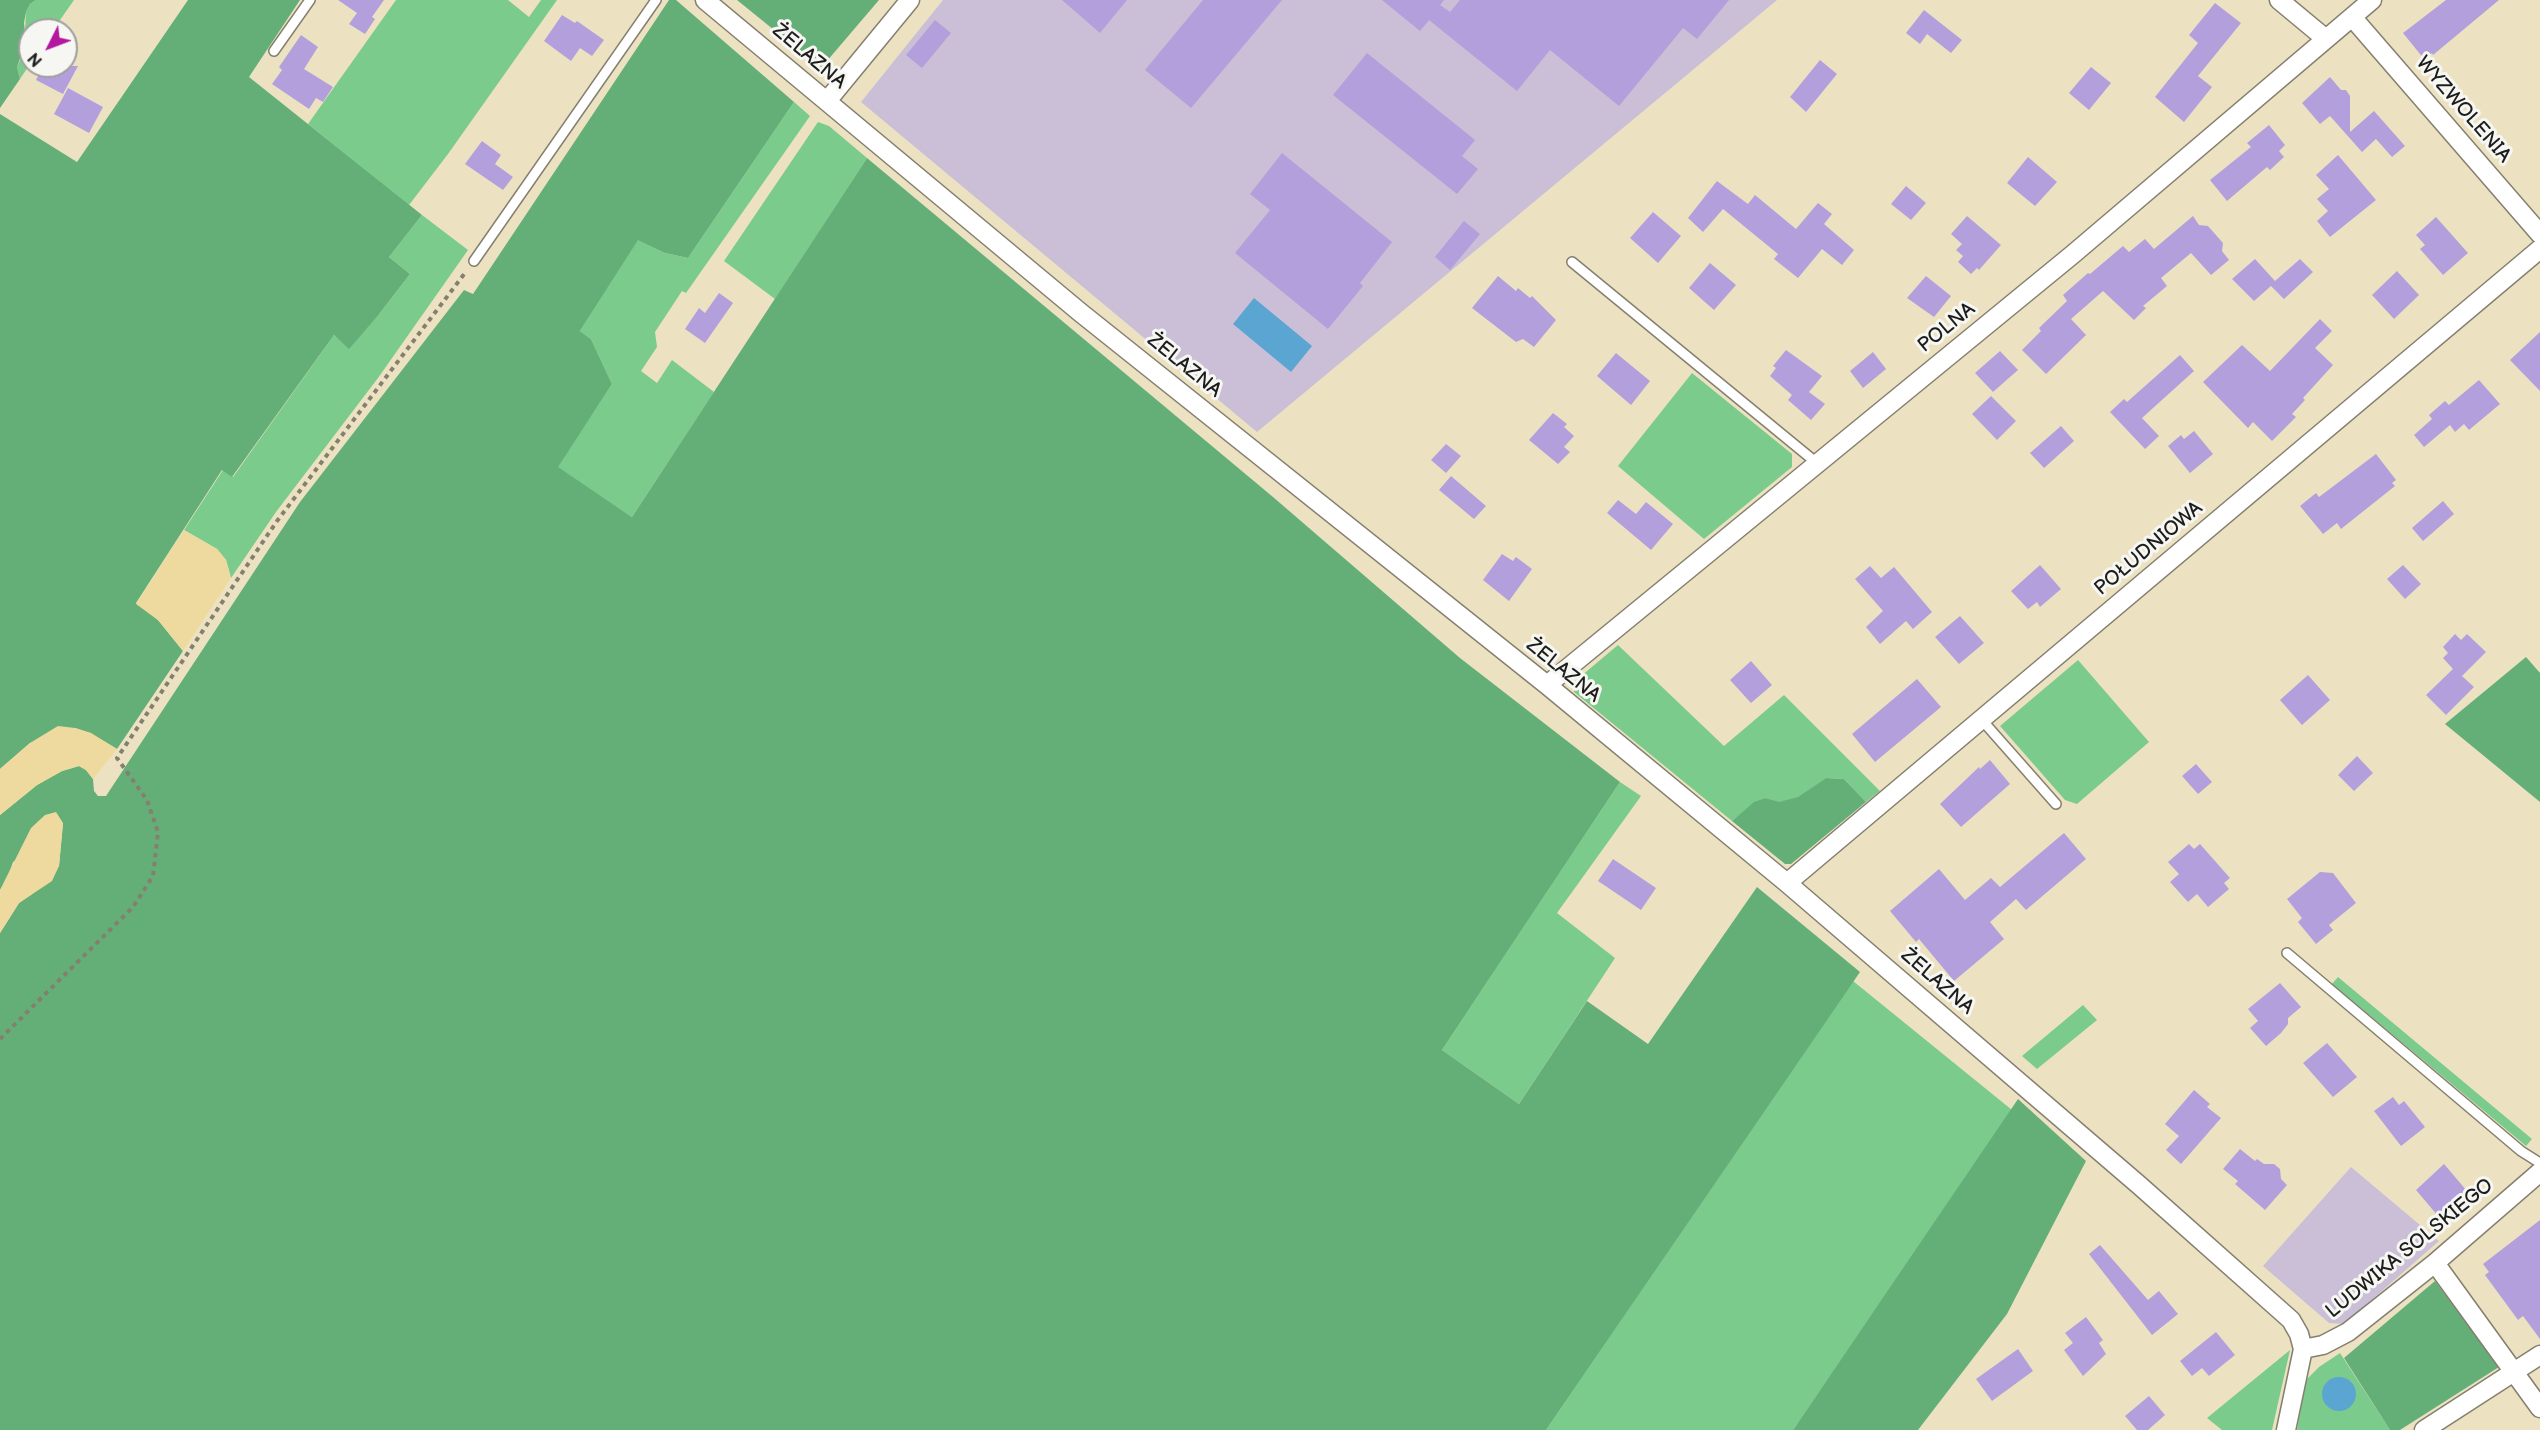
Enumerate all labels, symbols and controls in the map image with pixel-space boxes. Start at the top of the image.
north arrow [18,18,78,78]
street label: ŻELAZNA [767,19,851,95]
text: N [25,48,47,70]
street label: WYZWOLENIA [2410,52,2516,168]
street label: POLNA [1914,298,1980,358]
street label: ŻELAZNA [1142,329,1226,403]
street label: POŁUDNIOWA [2090,497,2208,601]
street label: ŻELAZNA [1521,634,1605,708]
street label: ŻELAZNA [1896,944,1978,1020]
street label: LUDWIKA SOLSKIEGO [2322,1174,2498,1324]

